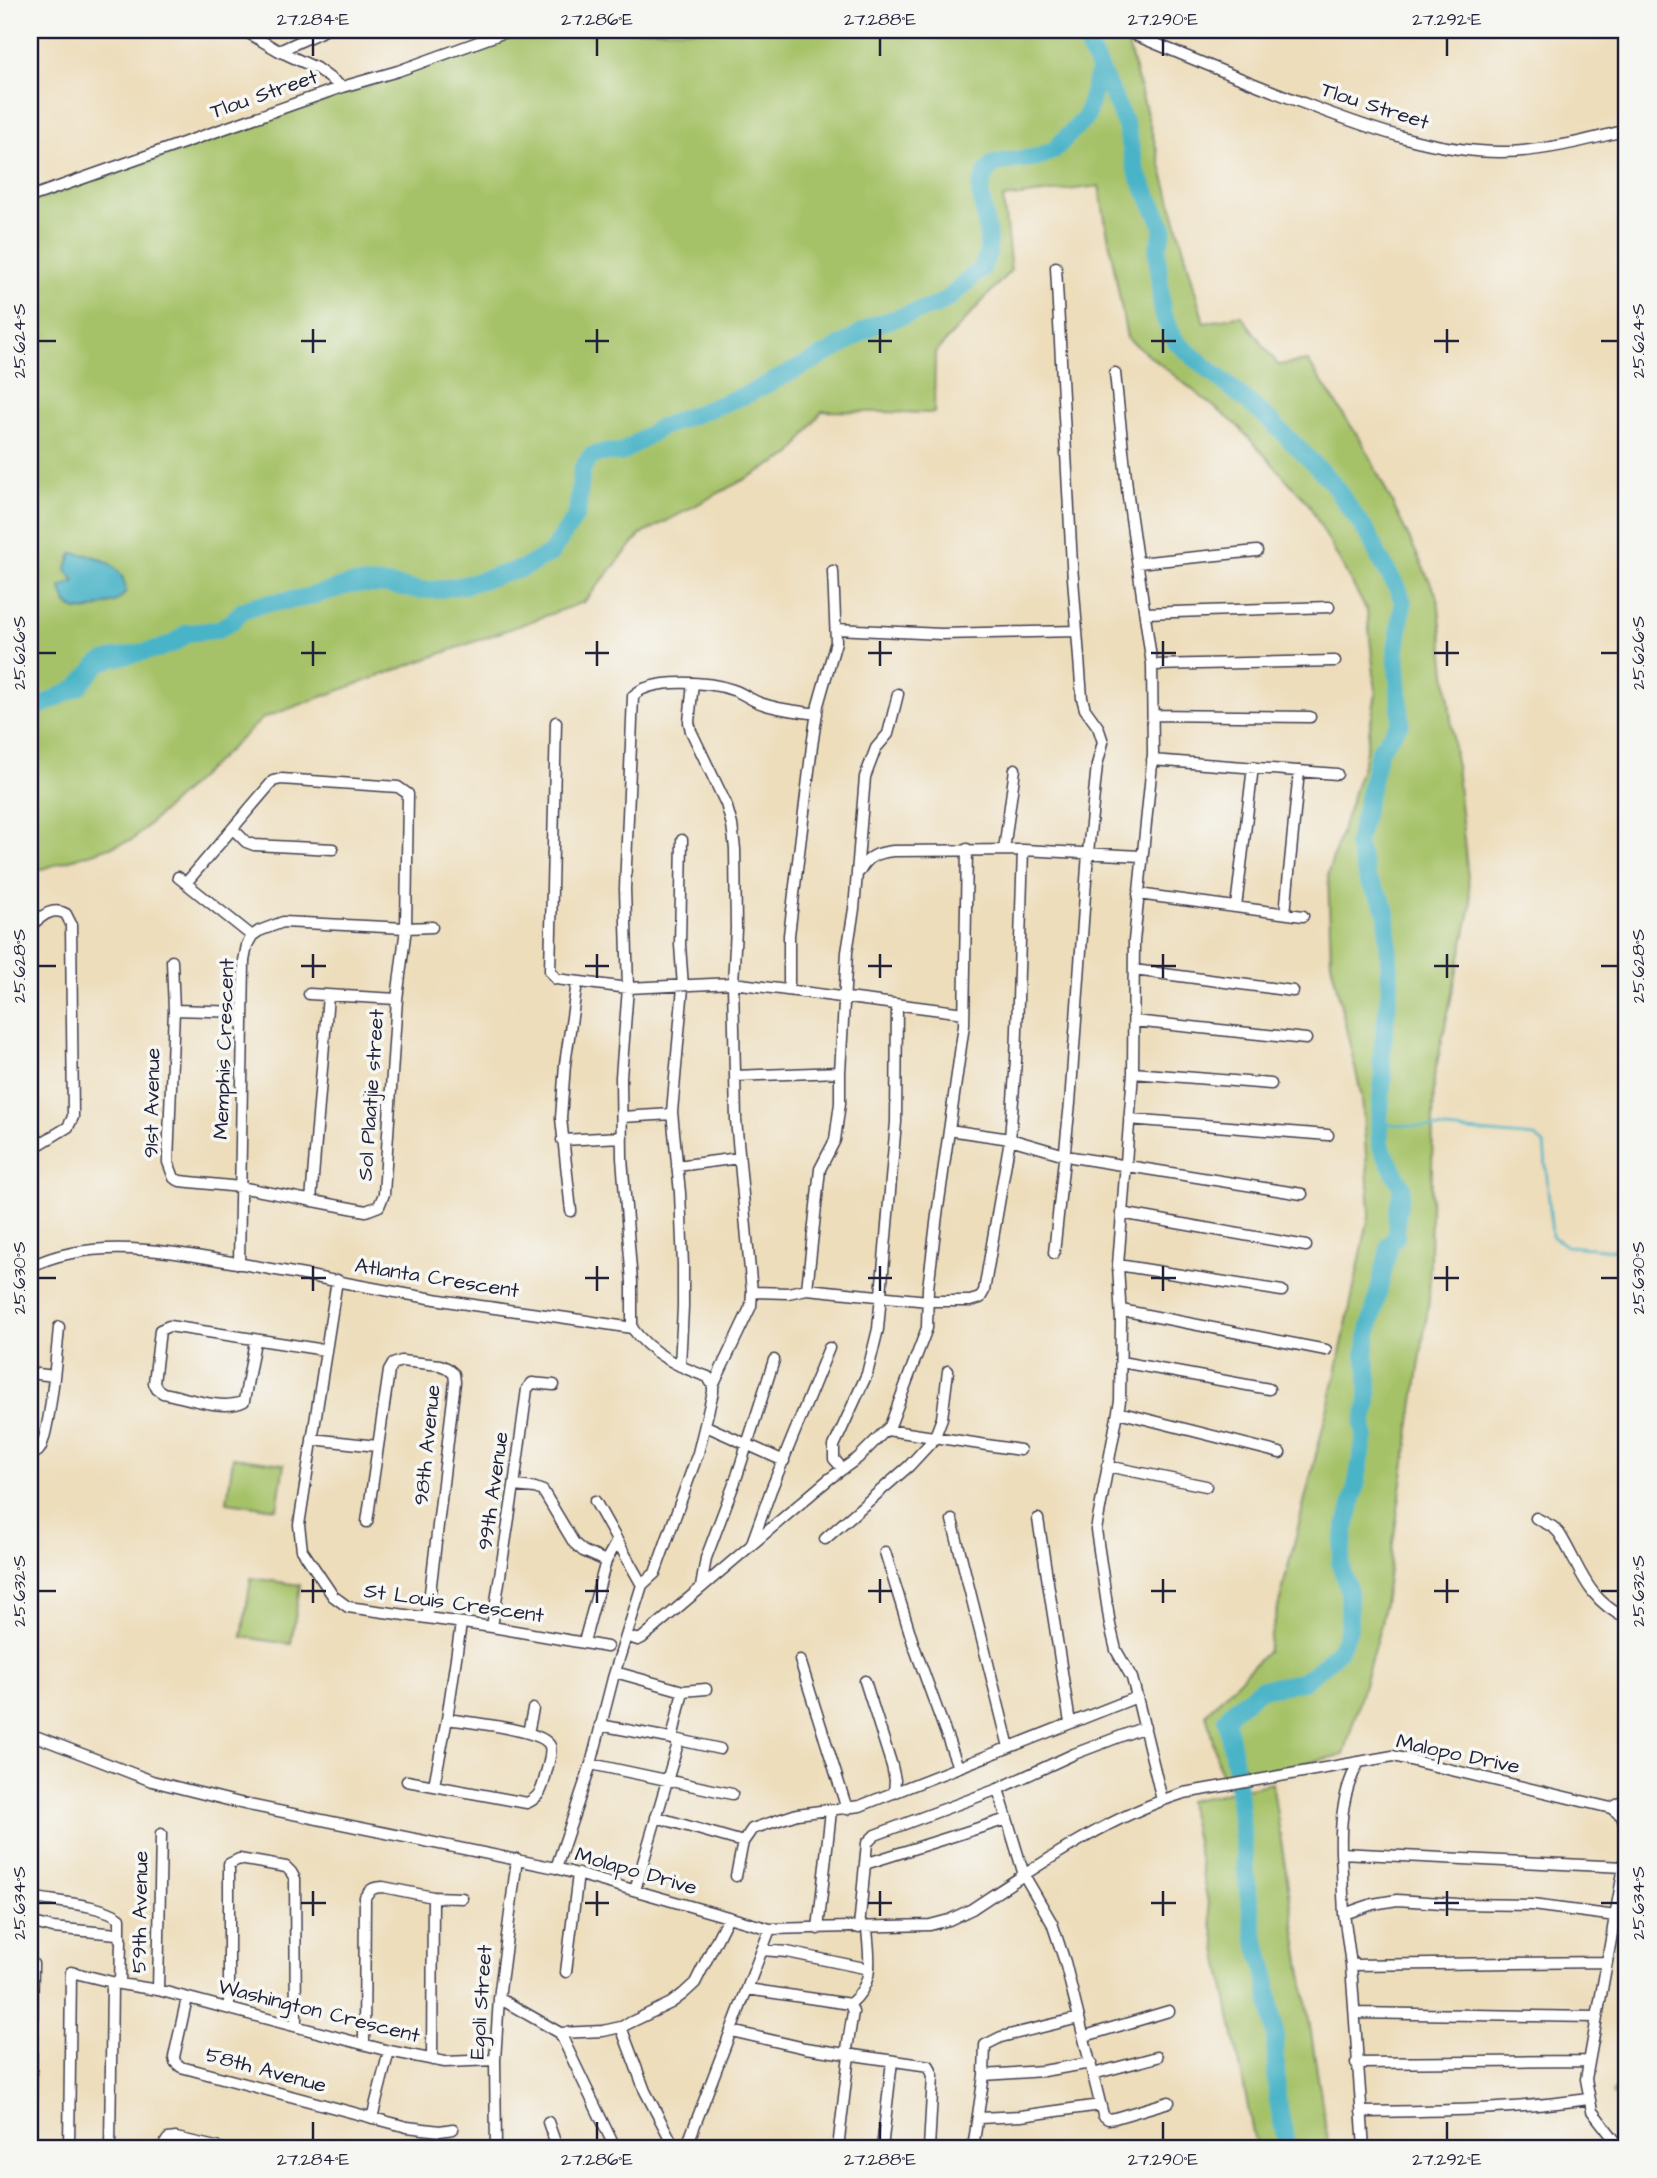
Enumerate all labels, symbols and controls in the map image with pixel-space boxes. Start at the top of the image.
text: 27.284°E [277,7,350,32]
text: 27.286°E [561,7,633,32]
text: 27.288°E [844,7,916,32]
text: 27.290°E [1128,7,1199,32]
text: 27.292°E [1412,7,1482,32]
street label: Tlou Street [206,62,322,126]
street label: Tlou Street [1317,75,1433,137]
text: 25.624°S [7,304,32,378]
text: 25.624°S [1626,304,1651,378]
text: 25.626°S [7,616,32,690]
text: 25.626°S [1626,616,1651,690]
text: 25.628°S [7,929,32,1003]
text: 25.628°S [1626,929,1651,1003]
street label: Memphis Crescent [206,957,243,1140]
street label: Sol Plaatjie street [351,1008,392,1182]
street label: 91st Avenue [137,1048,167,1158]
text: 25.630°S [7,1242,32,1314]
text: 25.630°S [1626,1242,1651,1314]
street label: Atlanta Crescent [353,1251,522,1305]
street label: 98th Avenue [406,1383,448,1507]
street label: 99th Avenue [470,1430,516,1552]
text: 25.632°S [7,1555,32,1627]
text: 25.632°S [1626,1555,1651,1627]
street label: St Louis Crescent [362,1576,546,1630]
street label: Malopo Drive [1393,1727,1523,1782]
street label: Molapo Drive [571,1840,700,1903]
street label: 59th Avenue [124,1851,156,1973]
text: 25.634°S [7,1866,32,1940]
text: 25.634°S [1626,1866,1651,1940]
street label: Egoli Street [463,1943,501,2060]
street label: Washington Crescent [215,1972,423,2052]
street label: 58th Avenue [202,2040,330,2100]
text: 27.284°E [277,2147,350,2172]
text: 27.286°E [561,2147,633,2172]
text: 27.288°E [844,2147,916,2172]
text: 27.290°E [1128,2147,1199,2172]
text: 27.292°E [1412,2147,1482,2172]

